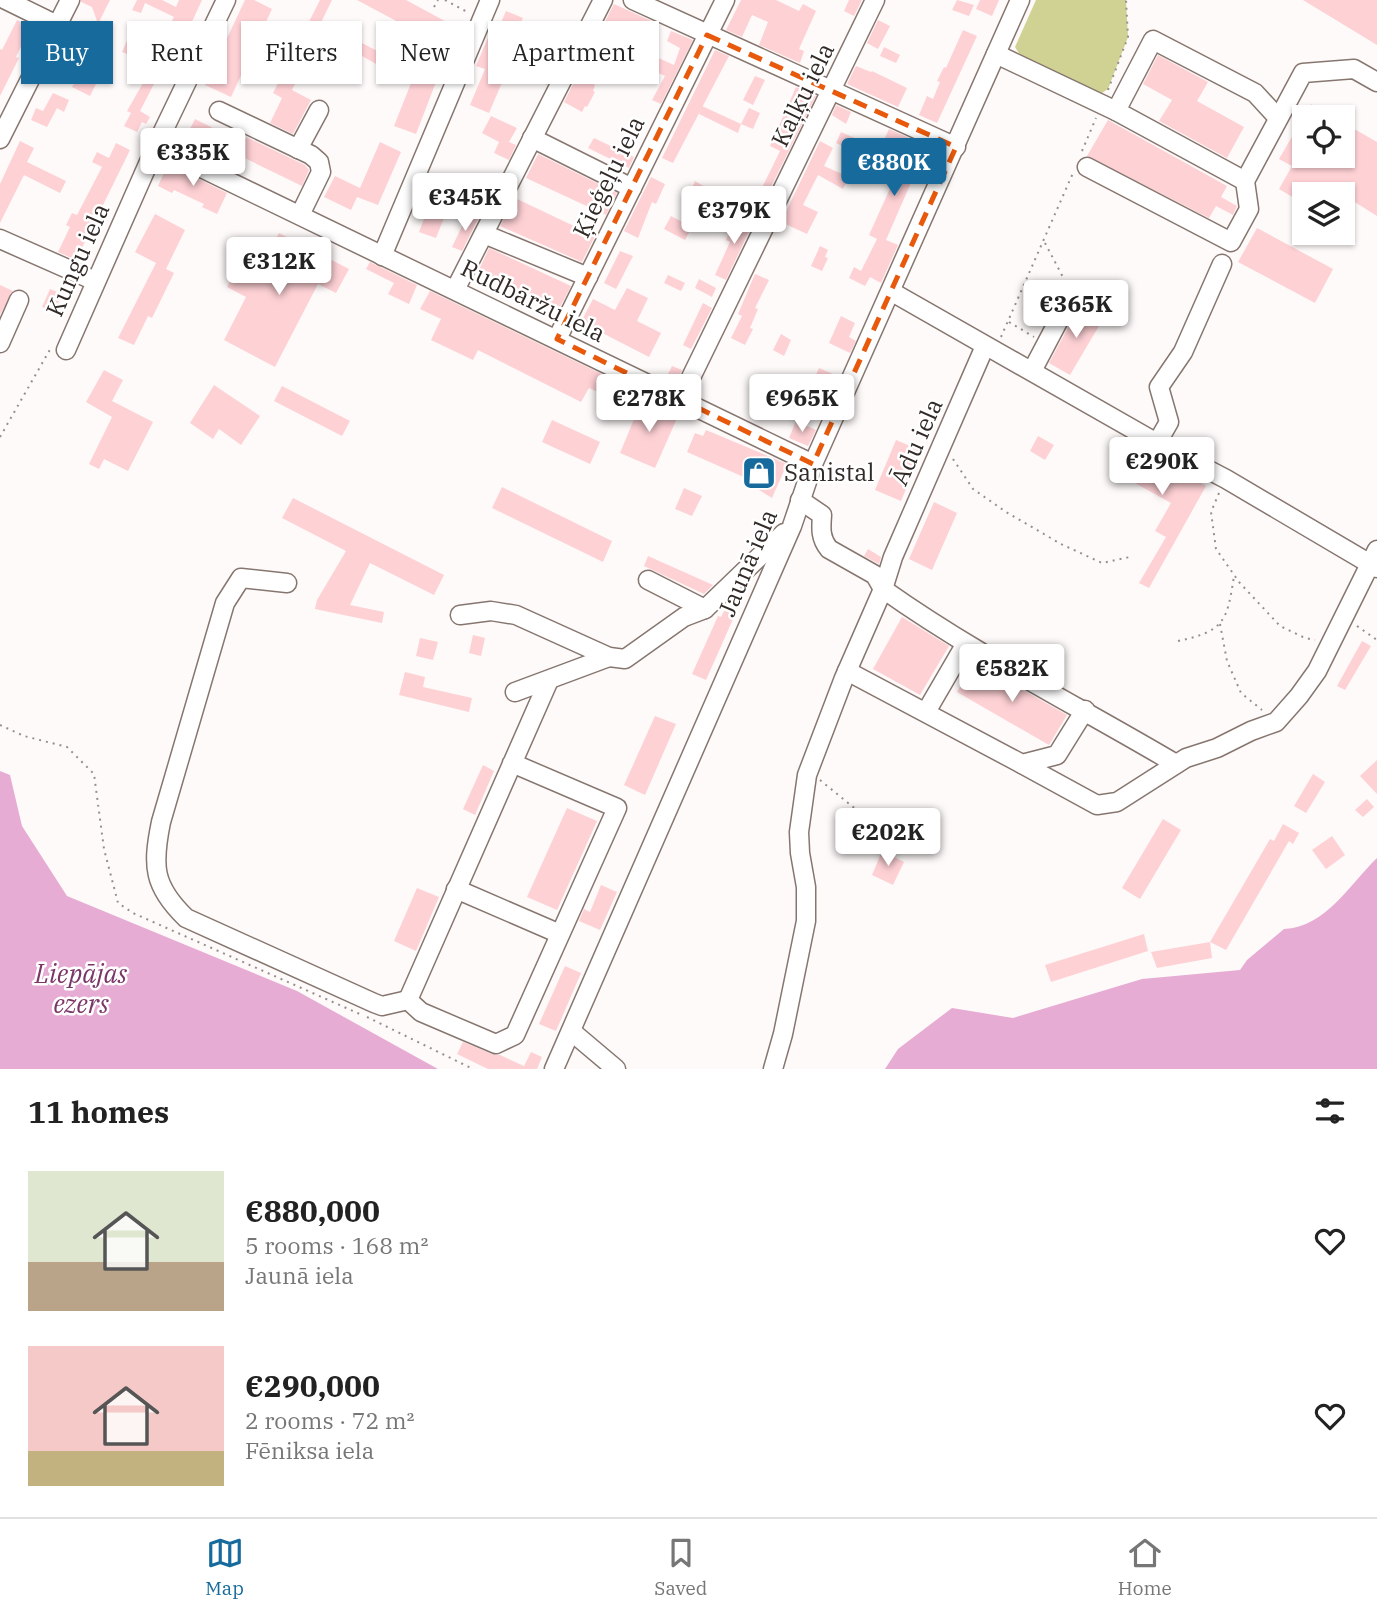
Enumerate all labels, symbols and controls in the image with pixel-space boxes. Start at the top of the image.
chip: Buy [21,21,113,84]
chip: Rent [127,21,227,84]
chip: Filters [241,21,362,84]
chip: New [376,21,474,84]
chip: Apartment [488,21,659,84]
street label: Kaļķu iela [763,37,841,152]
map controls [1292,105,1355,245]
button: locate [1292,105,1355,168]
street label: Ķieģeļu iela [565,110,651,243]
pin: €335K [144,128,242,188]
text: €335K [156,136,230,166]
pin: €880K [845,138,943,198]
text: €880K [857,146,931,176]
pin: €345K [416,174,514,233]
text: €345K [428,181,502,211]
button: layers [1292,182,1355,245]
pin: €379K [685,187,783,246]
text: €379K [697,194,771,224]
street label: Kungu iela [38,198,116,321]
pin: €312K [230,238,328,297]
text: €312K [242,245,316,275]
street label: Rudbāržu iela [456,251,611,349]
pin: €365K [1027,280,1125,340]
text: €365K [1039,288,1113,318]
pin: €278K [600,374,698,434]
pin: €965K [753,374,851,434]
text: €278K [612,382,686,412]
text: €965K [765,382,839,412]
street label: Ādu iela [883,393,949,490]
pin: €290K [1113,438,1211,497]
text: €290K [1125,445,1199,475]
shop icon: Sanistal [740,454,778,492]
place label: Sanistal [784,456,874,488]
street label: Jaunā iela [710,504,784,621]
pin: €582K [963,644,1061,704]
text: €582K [975,652,1049,682]
pin: €202K [839,808,937,868]
text: €202K [851,816,925,846]
water label: Liepājas ezers [34,956,128,1020]
text: 11 homes [28,1092,169,1131]
icon: filters [1311,1092,1349,1130]
text: €880,000 [245,1191,380,1230]
icon: home [84,1199,168,1283]
icon: heart [1311,1222,1349,1260]
text: 5 rooms · 168 m² [245,1230,428,1260]
text: Jaunā iela [245,1260,354,1290]
text: €290,000 [245,1366,380,1405]
icon: home [84,1374,168,1458]
icon: heart [1311,1397,1349,1435]
text: 2 rooms · 72 m² [245,1405,415,1435]
text: Fēniksa iela [245,1435,374,1465]
tab: Map [205,1534,244,1600]
tab: Saved [654,1534,707,1600]
tab: Home [1118,1534,1172,1600]

